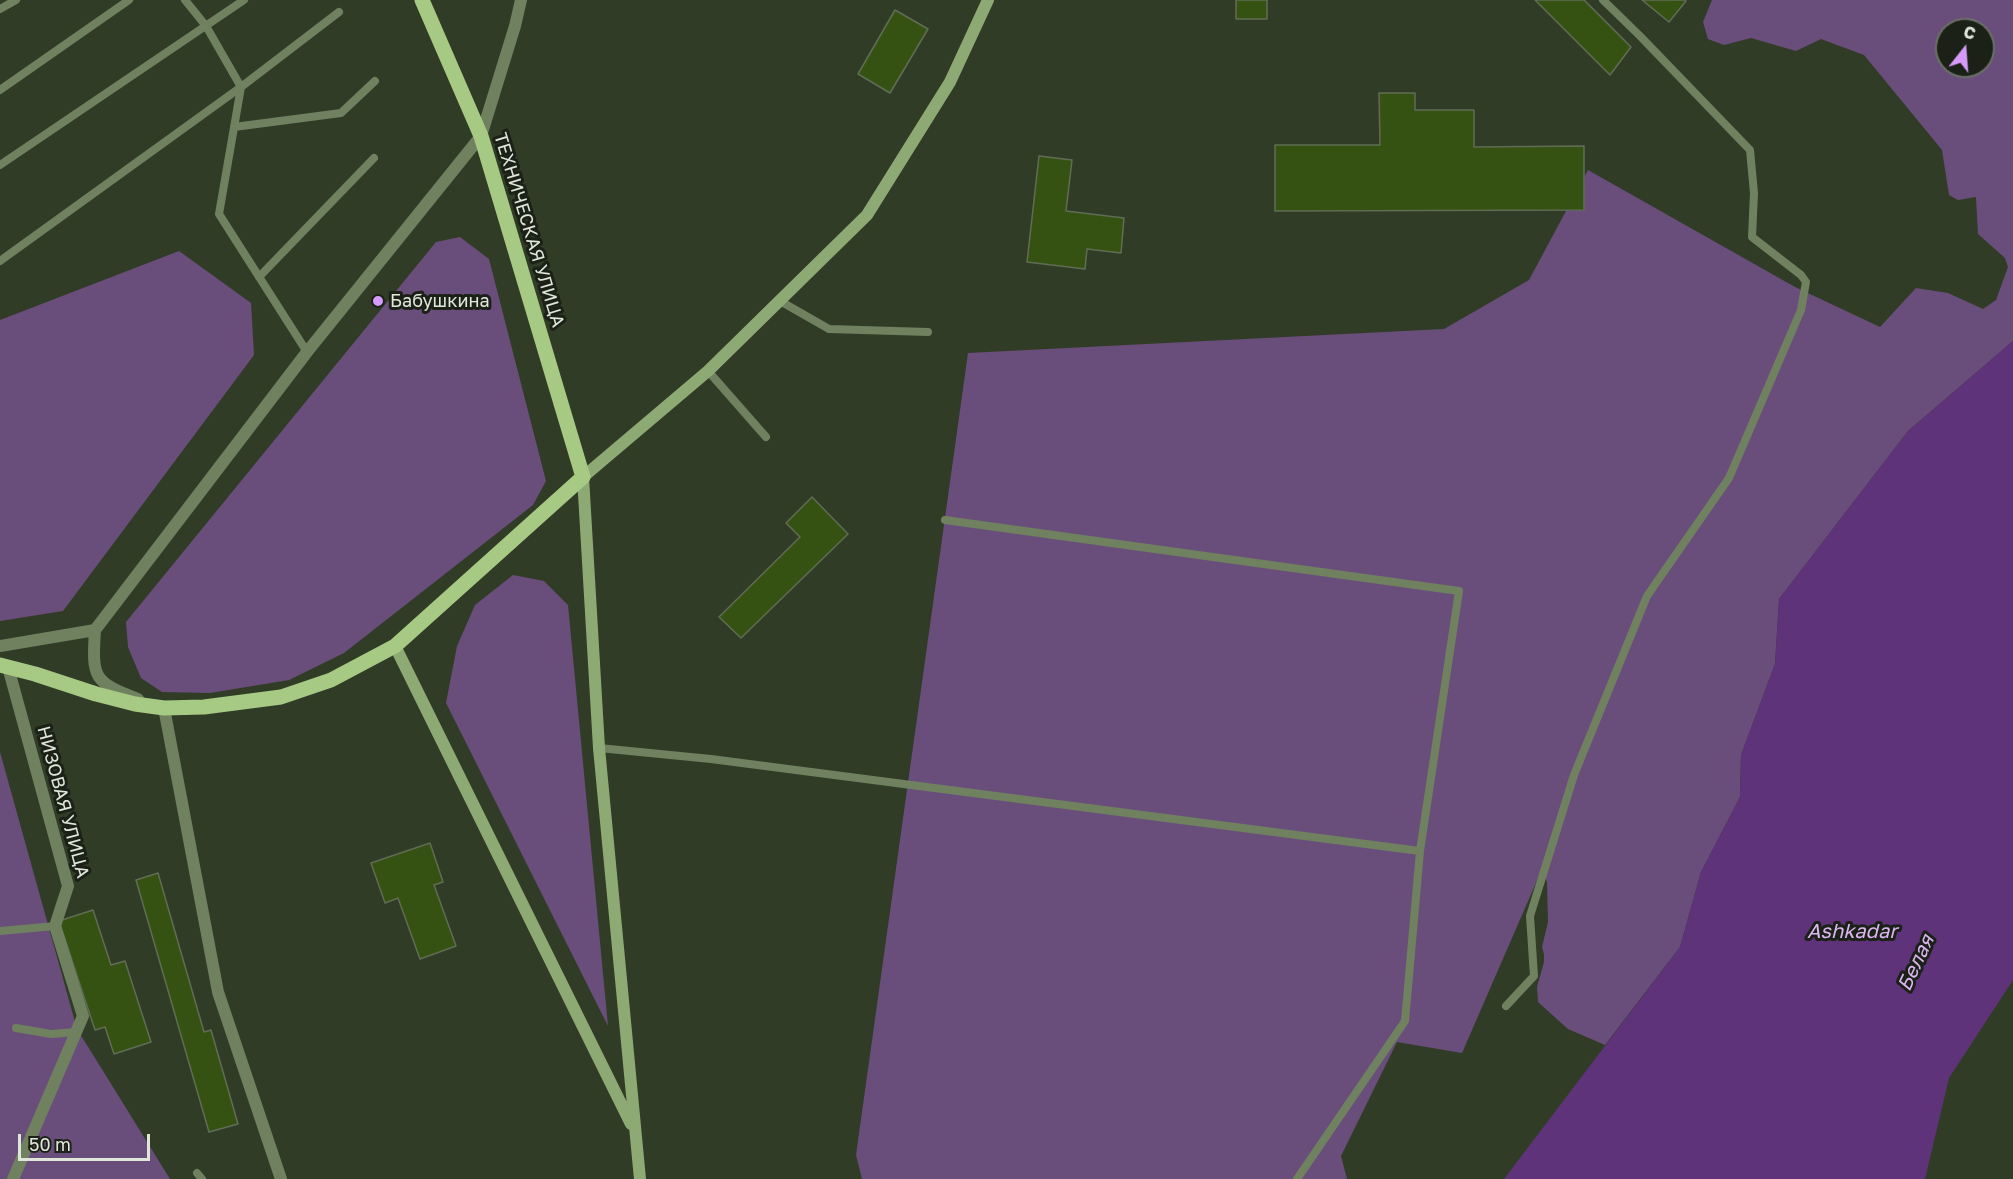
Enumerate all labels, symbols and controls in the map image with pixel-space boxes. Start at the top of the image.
north arrow [1935,18,1995,78]
text: С [1961,21,1978,44]
street label: ТЕХНИЧЕСКАЯ УЛИЦА [489,130,569,330]
place label: Бабушкина [390,290,490,312]
marker: Бабушкина [371,294,385,308]
street label: НИЗОВАЯ УЛИЦА [32,724,94,880]
water label: Ashkadar [1807,920,1897,944]
water label: Белая [1893,931,1939,995]
scale bar [21,1122,153,1160]
text: 50 m [29,1133,71,1155]

